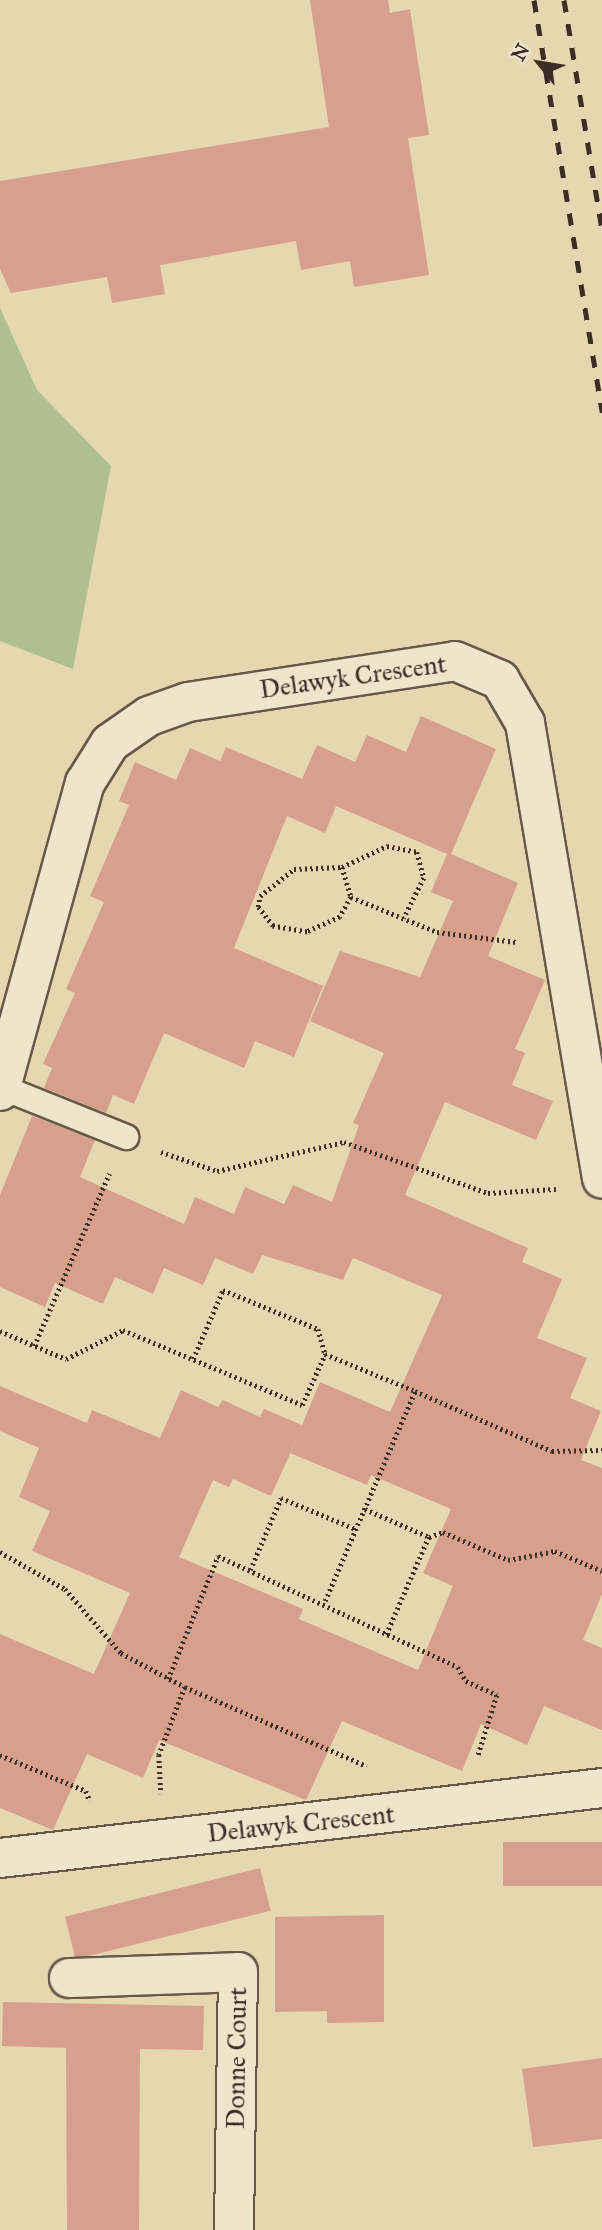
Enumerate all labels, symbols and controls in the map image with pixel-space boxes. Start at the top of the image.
north arrow [504,28,574,98]
text: N [506,40,534,65]
street label: Delawyk Crescent [258,648,448,706]
street label: Delawyk Crescent [206,1799,396,1849]
street label: Donne Court [220,1987,254,2129]

